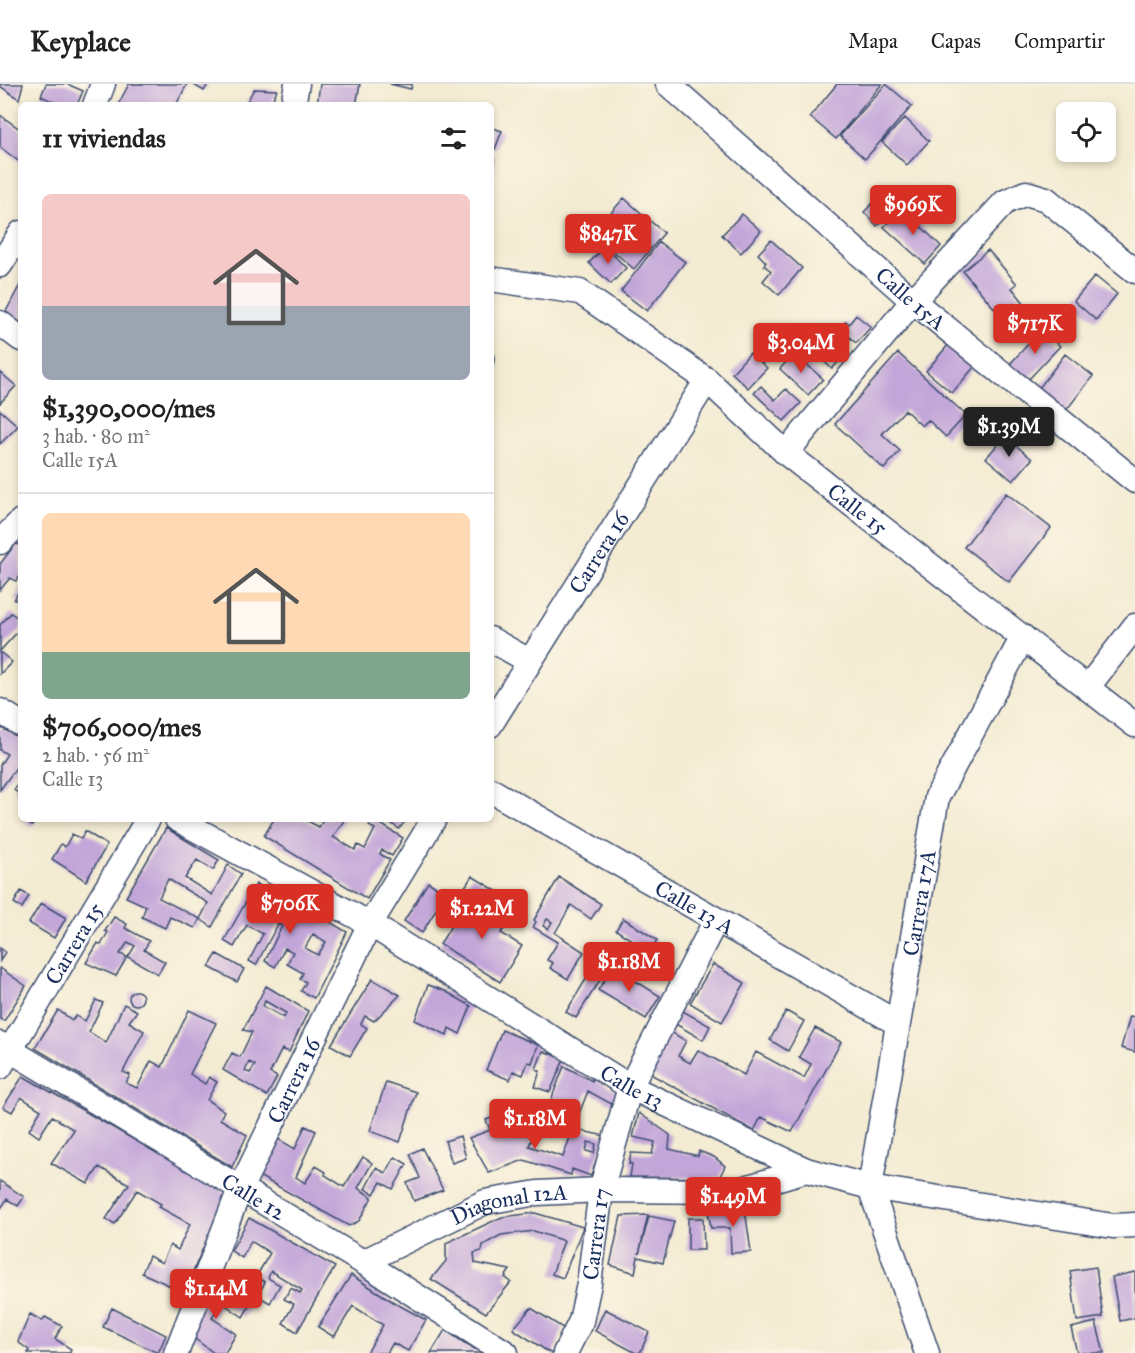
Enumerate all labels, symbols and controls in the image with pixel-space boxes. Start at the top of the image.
text: Keyplace [30,24,131,59]
text: Mapa [848,28,898,54]
text: Capas [931,28,981,54]
text: Compartir [1014,28,1105,54]
map controls [1056,102,1116,162]
button: locate [1056,102,1116,162]
text: 11 viviendas [42,122,166,154]
icon: filters [437,122,470,155]
pin: $969K [871,185,955,236]
text: $969K [884,192,942,216]
pin: $847K [566,214,650,265]
text: $847K [579,221,637,245]
icon: home [202,233,310,341]
street label: Calle 15A [870,261,952,336]
pin: $717K [993,304,1077,355]
text: $717K [1007,311,1063,335]
pin: $3.04M [752,323,850,374]
text: $3.04M [767,330,835,354]
text: $1,390,000/mes [42,392,215,424]
pin: $1.39M [960,407,1058,458]
text: $1.39M [977,414,1041,438]
text: 3 hab. · 80 m² [42,424,150,448]
text: Calle 15A [42,448,118,472]
street label: Calle 15 [822,477,893,541]
street label: Carrera 16 [563,506,635,598]
icon: home [202,552,310,660]
text: $706,000/mes [42,711,201,743]
text: 2 hab. · 56 m² [42,743,149,767]
text: Calle 13 [42,767,103,791]
street label: Carrera 17A [896,847,941,958]
street label: Calle 13 A [650,874,739,941]
pin: $706K [248,884,332,935]
pin: $1.22M [433,889,531,940]
text: $706K [261,891,319,915]
text: $1.22M [450,896,514,920]
street label: Carrera 15 [39,897,109,989]
pin: $1.18M [580,942,678,993]
text: $1.18M [597,949,661,973]
street label: Carrera 16 [261,1032,326,1128]
street label: Calle 13 [595,1058,668,1114]
pin: $1.18M [486,1099,584,1150]
text: $1.18M [503,1106,567,1130]
street label: Calle 12 [217,1167,291,1226]
pin: $1.49M [684,1177,782,1228]
street label: Diagonal 12A [446,1178,568,1231]
text: $1.49M [700,1184,766,1208]
street label: Carrera 17 [576,1186,615,1282]
pin: $1.14M [167,1269,265,1320]
text: $1.14M [184,1276,248,1300]

